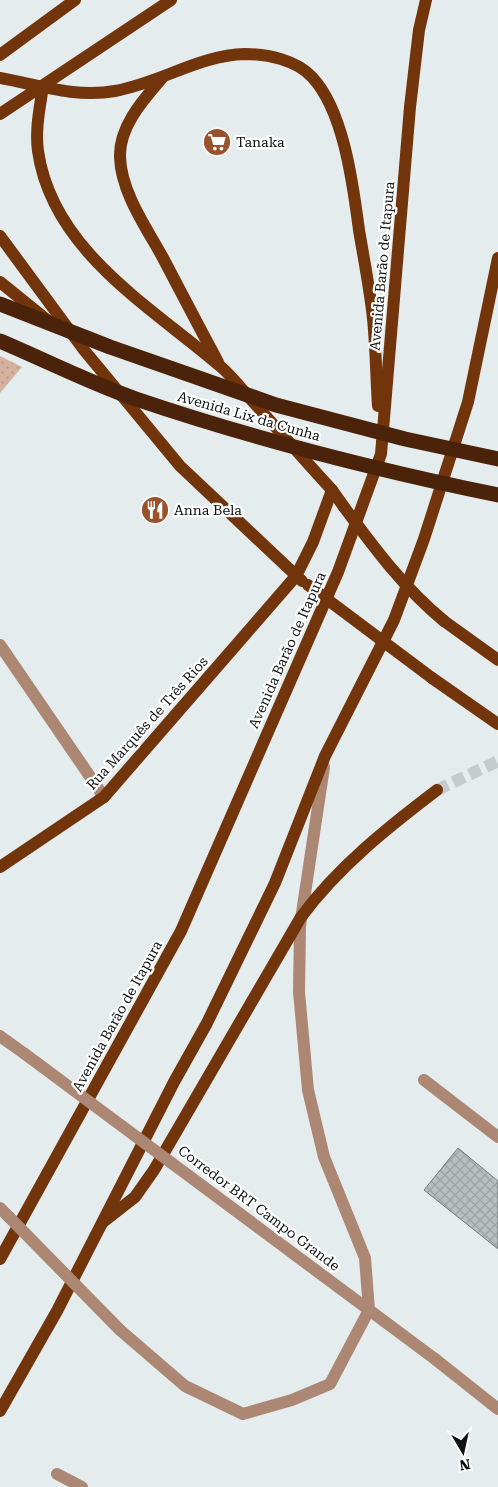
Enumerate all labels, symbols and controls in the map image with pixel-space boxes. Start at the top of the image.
supermarket icon: Tanaka [202,127,232,157]
place label: Tanaka [236,134,285,150]
street label: Avenida Barão de Itapura [367,180,397,351]
street label: Avenida Lix da Cunha [176,388,323,444]
restaurant icon: Anna Bela [140,495,170,525]
place label: Anna Bela [174,502,242,518]
street label: Avenida Barão de Itapura [245,569,329,731]
street label: Rua Marquês de Três Rios [83,653,211,793]
street label: Avenida Barão de Itapura [69,937,165,1094]
street label: Corredor BRT Campo Grande [175,1142,343,1274]
north arrow [438,1427,488,1477]
text: N [458,1456,472,1474]

